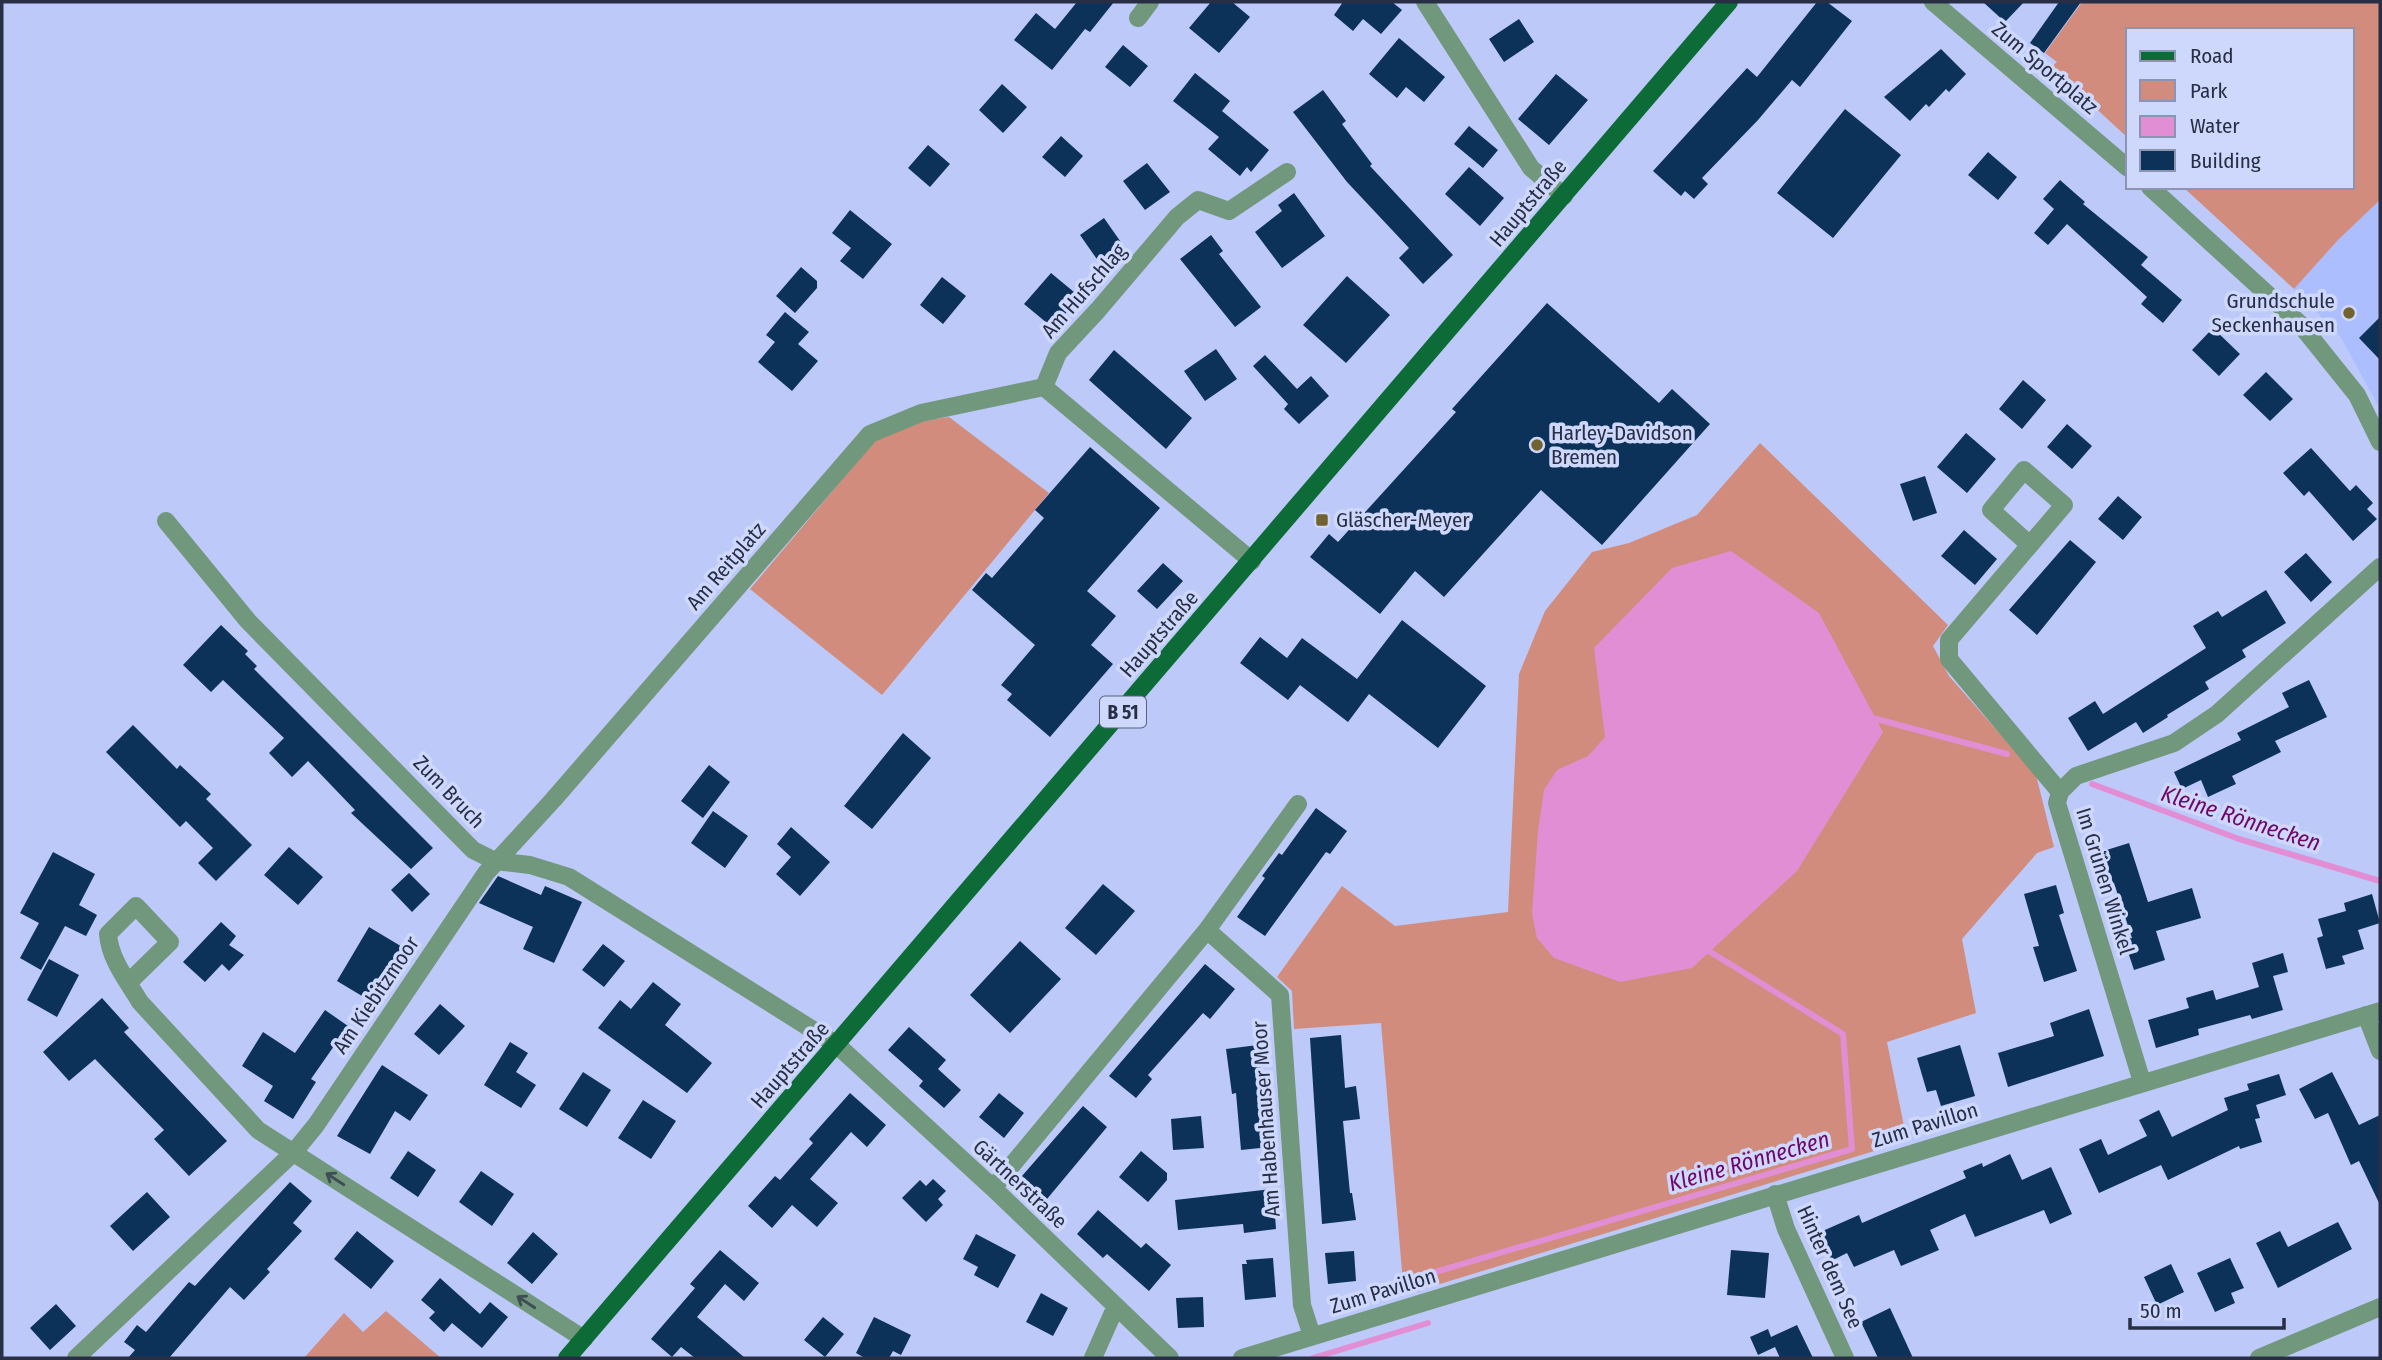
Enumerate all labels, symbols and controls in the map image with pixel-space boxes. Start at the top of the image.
street label: Zum Sportplatz [1987,16,2103,120]
legend [2126,28,2354,189]
text: Road [2190,43,2234,69]
text: Park [2190,78,2228,104]
text: Water [2190,113,2240,139]
text: Building [2190,148,2261,174]
street label: Hauptstraße [1484,154,1572,252]
street label: Am Hufschlag [1036,238,1132,344]
place label: Grundschule Seckenhausen [2211,288,2335,338]
marker: Grundschule Seckenhausen [2341,305,2357,321]
place label: Harley-Davidson Bremen [1551,420,1693,470]
marker: Harley-Davidson Bremen [1529,437,1545,453]
place label: Gläscher-Meyer [1336,507,1470,533]
marker: Gläscher-Meyer [1314,512,1330,528]
street label: Am Reitplatz [681,517,771,615]
street label: Hauptstraße [1114,585,1204,683]
road number: B 51 [1100,696,1146,727]
street label: Zum Bruch [408,750,490,834]
water label: Kleine Rönnecken [2158,779,2324,857]
street label: Im Grünen Winkel [2070,805,2140,958]
street label: Am Kiebitzmoor [327,931,425,1059]
street label: Hauptstraße [745,1016,835,1114]
street label: Am Habenhauser Moor [1246,1020,1286,1218]
street label: Zum Pavillon [1869,1097,1981,1153]
water label: Kleine Rönnecken [1665,1125,1833,1197]
street label: Gärtnerstraße [967,1134,1073,1234]
one-way arrow [326,1172,345,1186]
street label: Hinter dem See [1791,1201,1869,1333]
street label: Zum Pavillon [1327,1263,1439,1319]
scale bar [2130,1286,2284,1330]
one-way arrow [517,1294,537,1308]
text: 50 m [2140,1298,2182,1324]

